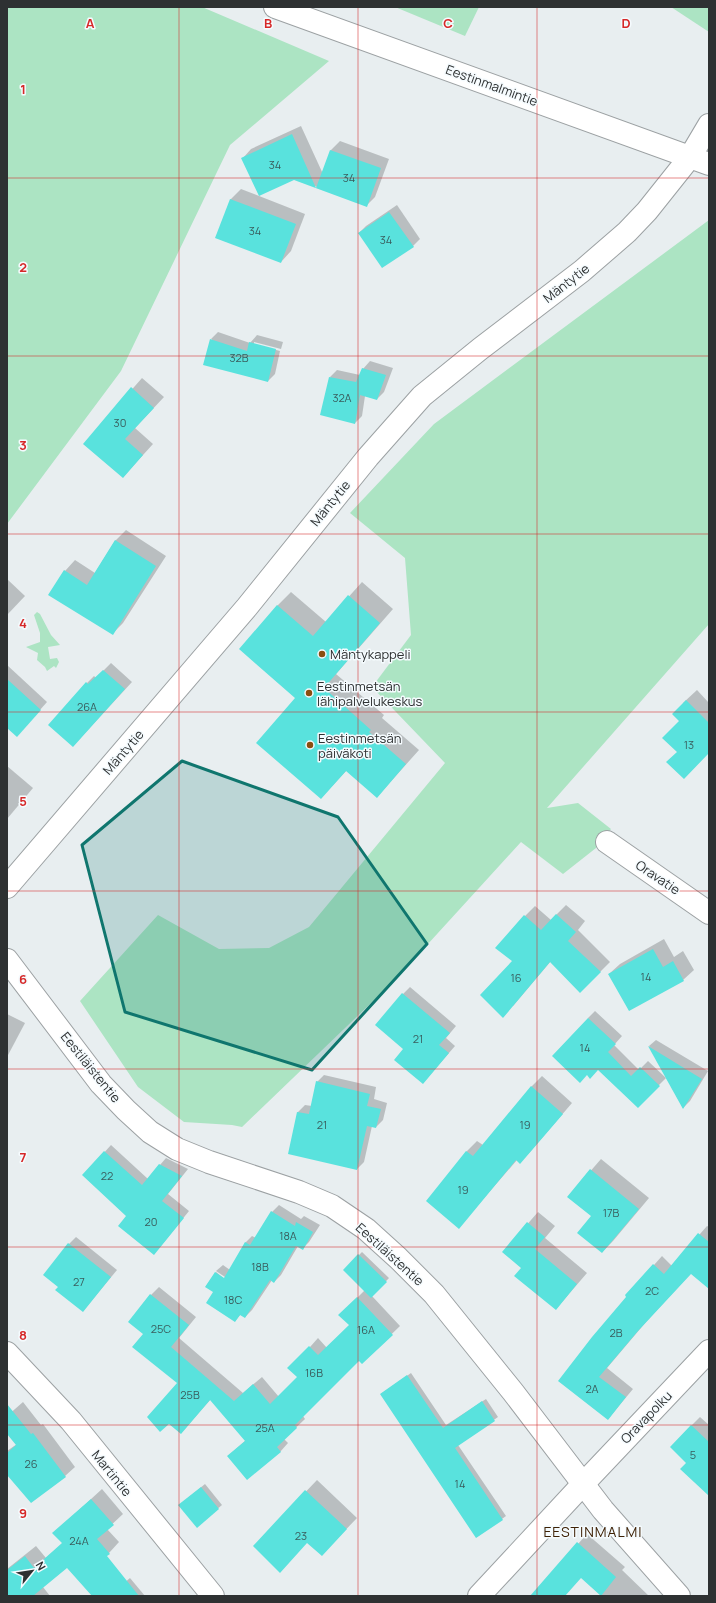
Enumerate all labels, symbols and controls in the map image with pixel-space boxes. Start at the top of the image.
text: A [86,14,95,32]
text: B [264,14,272,32]
text: C [443,14,453,32]
text: D [621,14,631,32]
street label: Eestinmalmintie [443,60,541,110]
text: 1 [20,80,26,98]
house number: 34 [269,157,281,172]
house number: 34 [343,170,355,185]
house number: 34 [249,223,261,238]
house number: 34 [380,232,392,247]
text: 2 [19,258,27,276]
street label: Mäntytie [539,259,593,307]
house number: 32B [229,350,249,365]
house number: 32A [332,390,352,405]
house number: 30 [114,415,126,430]
text: 3 [19,436,27,454]
street label: Mäntytie [306,476,354,530]
text: 4 [19,614,27,632]
place label: Mäntykappeli [330,645,410,663]
marker: Mäntykappeli [317,649,327,659]
place label: Eestinmetsän lähipalvelukeskus [317,677,423,710]
marker: Eestinmetsän lähipalvelukeskus [304,688,314,698]
house number: 26A [77,699,97,714]
street label: Mäntytie [98,725,148,778]
place label: Eestinmetsän päiväkoti [318,729,401,762]
house number: 13 [684,737,694,752]
marker: Eestinmetsän päiväkoti [305,740,315,750]
text: 5 [19,792,27,810]
street label: Oravatie [632,856,684,899]
house number: 14 [641,969,651,984]
text: 6 [19,970,27,988]
house number: 16 [510,970,522,985]
street label: Eestiläistentie [57,1028,125,1106]
house number: 21 [413,1031,423,1046]
house number: 14 [580,1040,590,1055]
house number: 21 [317,1117,327,1132]
house number: 19 [519,1117,531,1132]
text: 7 [20,1148,27,1166]
house number: 22 [101,1168,113,1183]
house number: 19 [457,1182,469,1197]
house number: 17B [603,1205,620,1220]
house number: 20 [145,1214,157,1229]
street label: Eestiläistentie [352,1219,428,1290]
house number: 18A [279,1228,297,1243]
house number: 18B [251,1259,269,1274]
house number: 27 [73,1274,85,1289]
house number: 2C [645,1283,659,1298]
house number: 18C [224,1292,242,1307]
house number: 25C [151,1321,171,1336]
house number: 16A [357,1322,375,1337]
house number: 2B [609,1325,623,1340]
text: 8 [19,1326,27,1344]
house number: 16B [305,1365,323,1380]
house number: 2A [585,1381,599,1396]
house number: 25B [180,1387,200,1402]
street label: Oravapolku [616,1387,676,1447]
house number: 25A [255,1420,275,1435]
street label: Martintie [88,1446,136,1500]
house number: 5 [690,1447,696,1462]
house number: 26 [24,1456,38,1471]
house number: 14 [455,1476,465,1491]
text: 9 [19,1504,27,1522]
district label: EESTINMALMI [543,1522,643,1541]
house number: 23 [295,1528,307,1543]
house number: 24A [69,1533,89,1548]
north arrow [12,1551,52,1591]
text: N [33,1559,50,1573]

